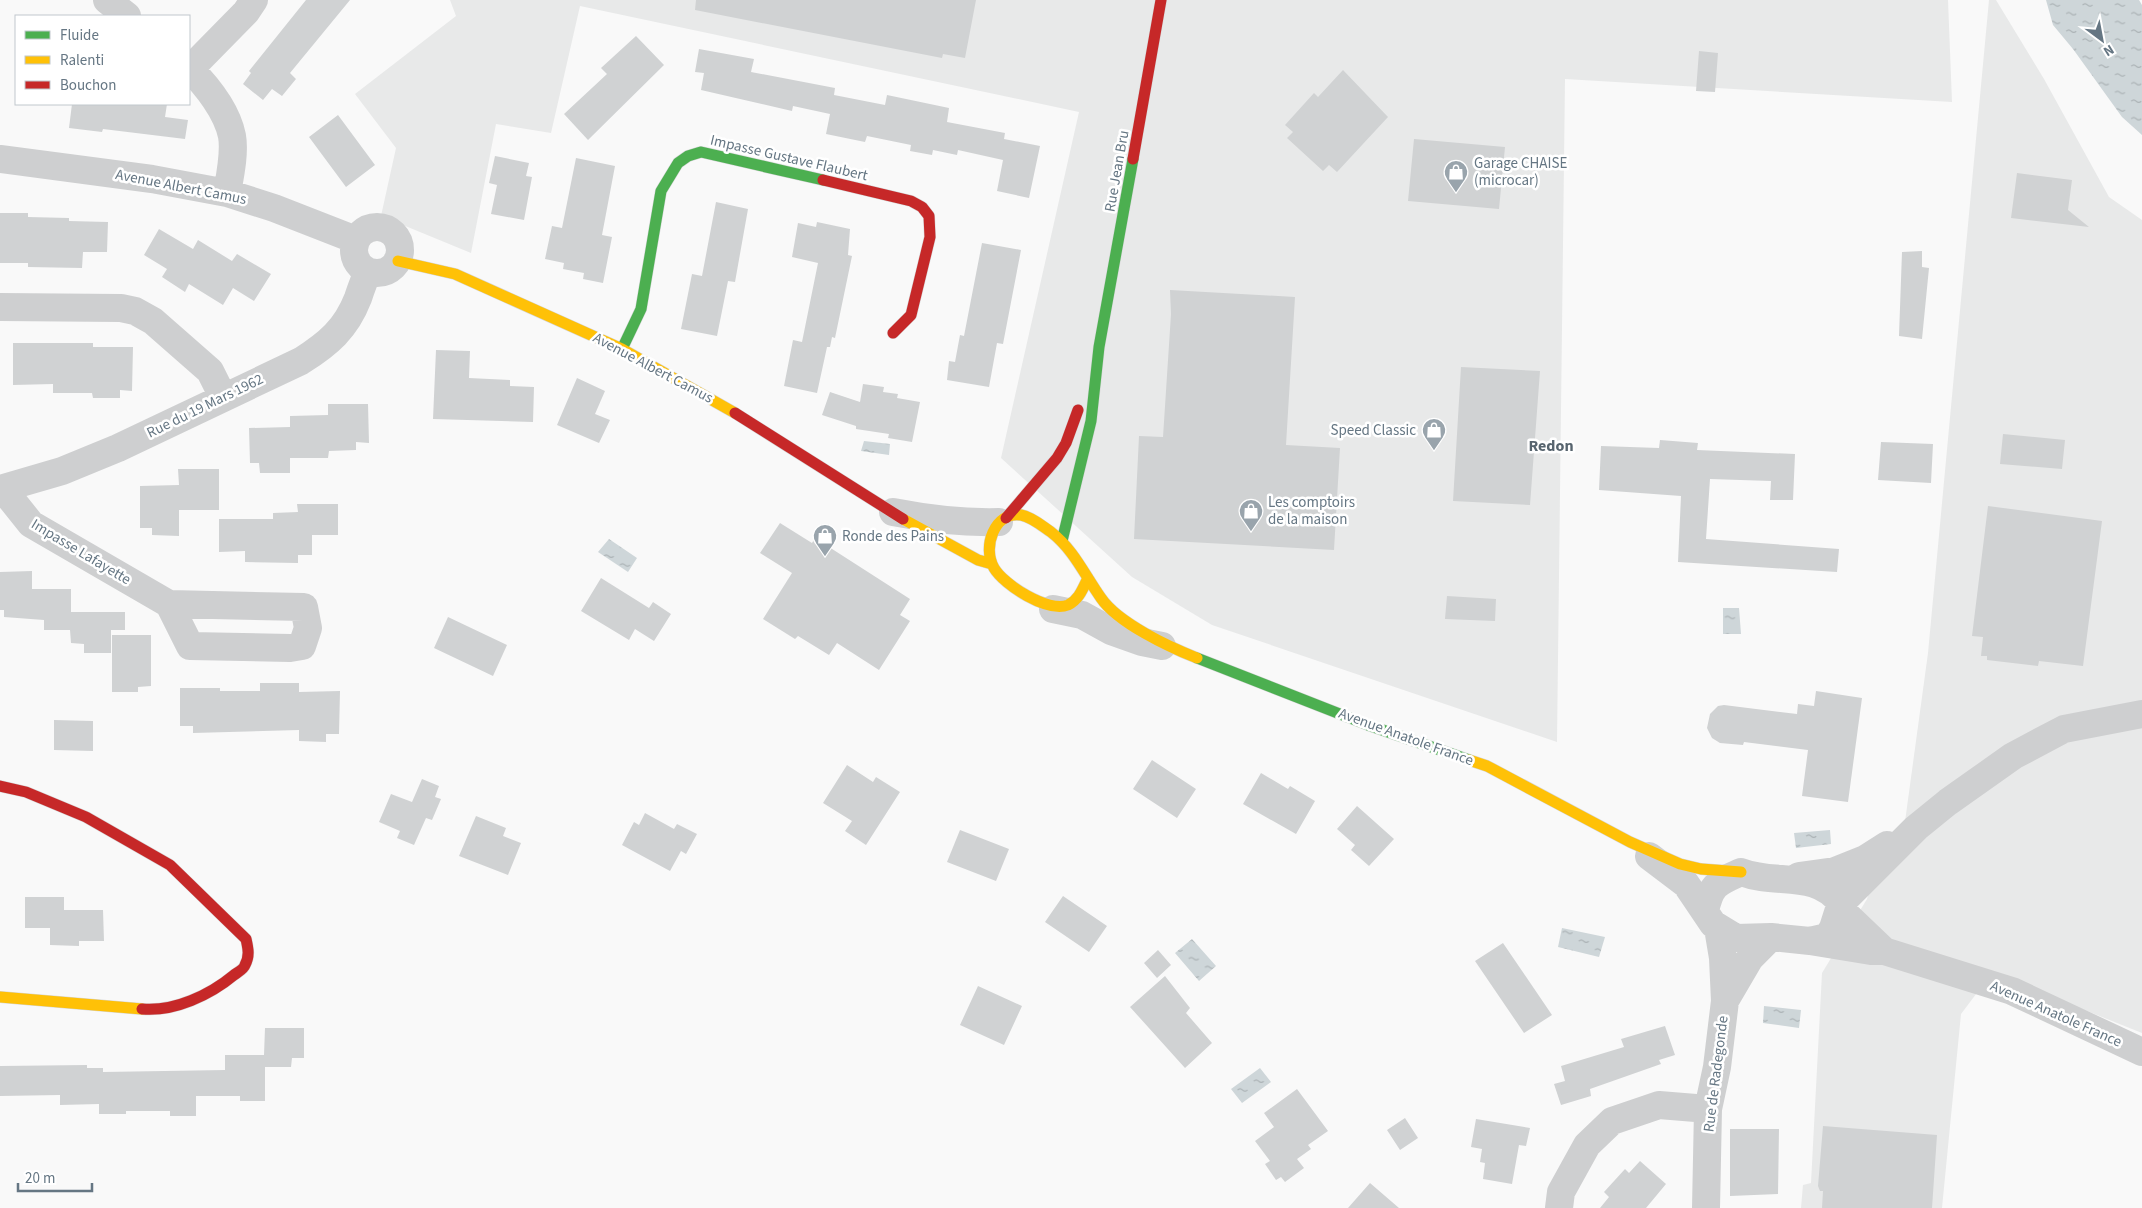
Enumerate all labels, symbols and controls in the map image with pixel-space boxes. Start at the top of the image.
legend [15,15,190,105]
north arrow [2077,15,2127,65]
text: Fluide [60,25,99,46]
text: N [2099,39,2118,61]
text: Ralenti [60,50,104,71]
text: Bouchon [60,75,116,96]
street label: Rue Jean Bru [1099,129,1135,213]
street label: Impasse Gustave Flaubert [708,130,870,186]
place label: Garage CHAISE (microcar) [1474,153,1567,191]
shop icon: Garage CHAISE (microcar) [1443,159,1469,193]
street label: Avenue Albert Camus [114,164,248,210]
street label: Avenue Albert Camus [589,327,717,409]
street label: Rue du 19 Mars 1962 [143,369,267,443]
shop icon: Speed Classic [1421,417,1447,451]
place label: Speed Classic [1330,420,1416,441]
district label: Redon [1528,435,1574,457]
place label: Les comptoirs de la maison [1268,492,1355,530]
shop icon: Les comptoirs de la maison [1238,498,1264,532]
street label: Impasse Lafayette [27,514,135,590]
shop icon: Ronde des Pains [812,523,838,557]
place label: Ronde des Pains [842,526,944,547]
street label: Avenue Anatole France [1336,703,1476,771]
street label: Avenue Anatole France [1987,976,2125,1052]
street label: Rue de Radegonde [1698,1015,1734,1133]
scale bar [18,1160,91,1192]
text: 20 m [25,1168,55,1189]

